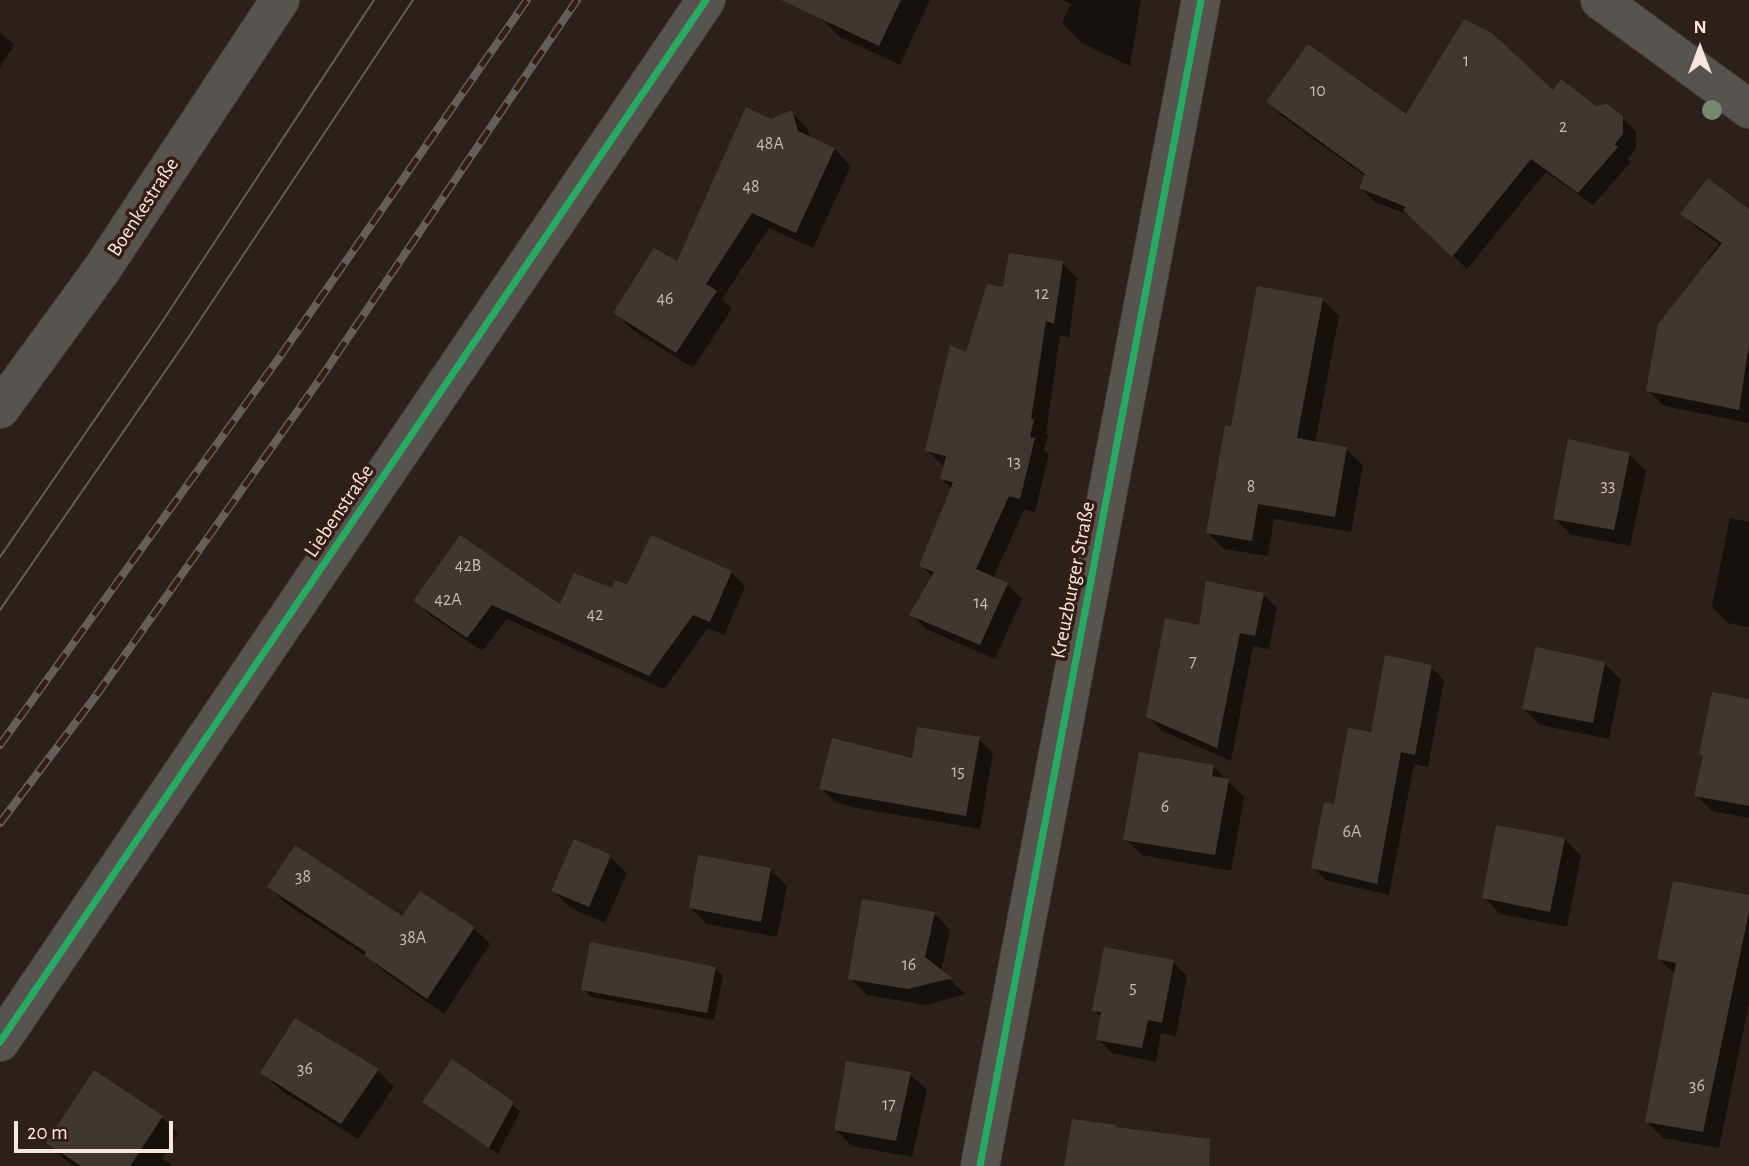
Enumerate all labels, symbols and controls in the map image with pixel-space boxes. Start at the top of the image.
north arrow [1665,14,1735,84]
text: N [1693,18,1707,37]
house number: 1 [1463,50,1469,72]
house number: 10 [1310,80,1326,102]
house number: 2 [1559,116,1567,138]
house number: 48A [756,133,784,155]
street label: Boenkestraße [102,153,184,261]
house number: 48 [742,176,760,198]
house number: 12 [1035,283,1049,305]
house number: 46 [656,288,674,310]
house number: 13 [1007,451,1021,473]
street label: Liebenstraße [299,460,379,562]
house number: 33 [1601,475,1615,497]
house number: 8 [1247,476,1255,498]
street label: Kreuzburger Straße [1045,499,1101,661]
house number: 42B [455,555,481,577]
house number: 42A [434,589,462,611]
house number: 14 [974,592,988,614]
house number: 42 [587,604,603,626]
house number: 7 [1189,651,1197,673]
house number: 15 [951,761,965,783]
house number: 6 [1161,796,1169,818]
house number: 6A [1343,821,1361,843]
house number: 38 [295,866,311,888]
house number: 38A [400,927,426,949]
house number: 16 [902,954,916,976]
house number: 5 [1129,977,1137,999]
house number: 36 [297,1058,313,1080]
house number: 36 [1689,1075,1705,1097]
house number: 17 [882,1094,896,1116]
scale bar [18,1106,177,1150]
text: 20 m [27,1122,68,1143]

